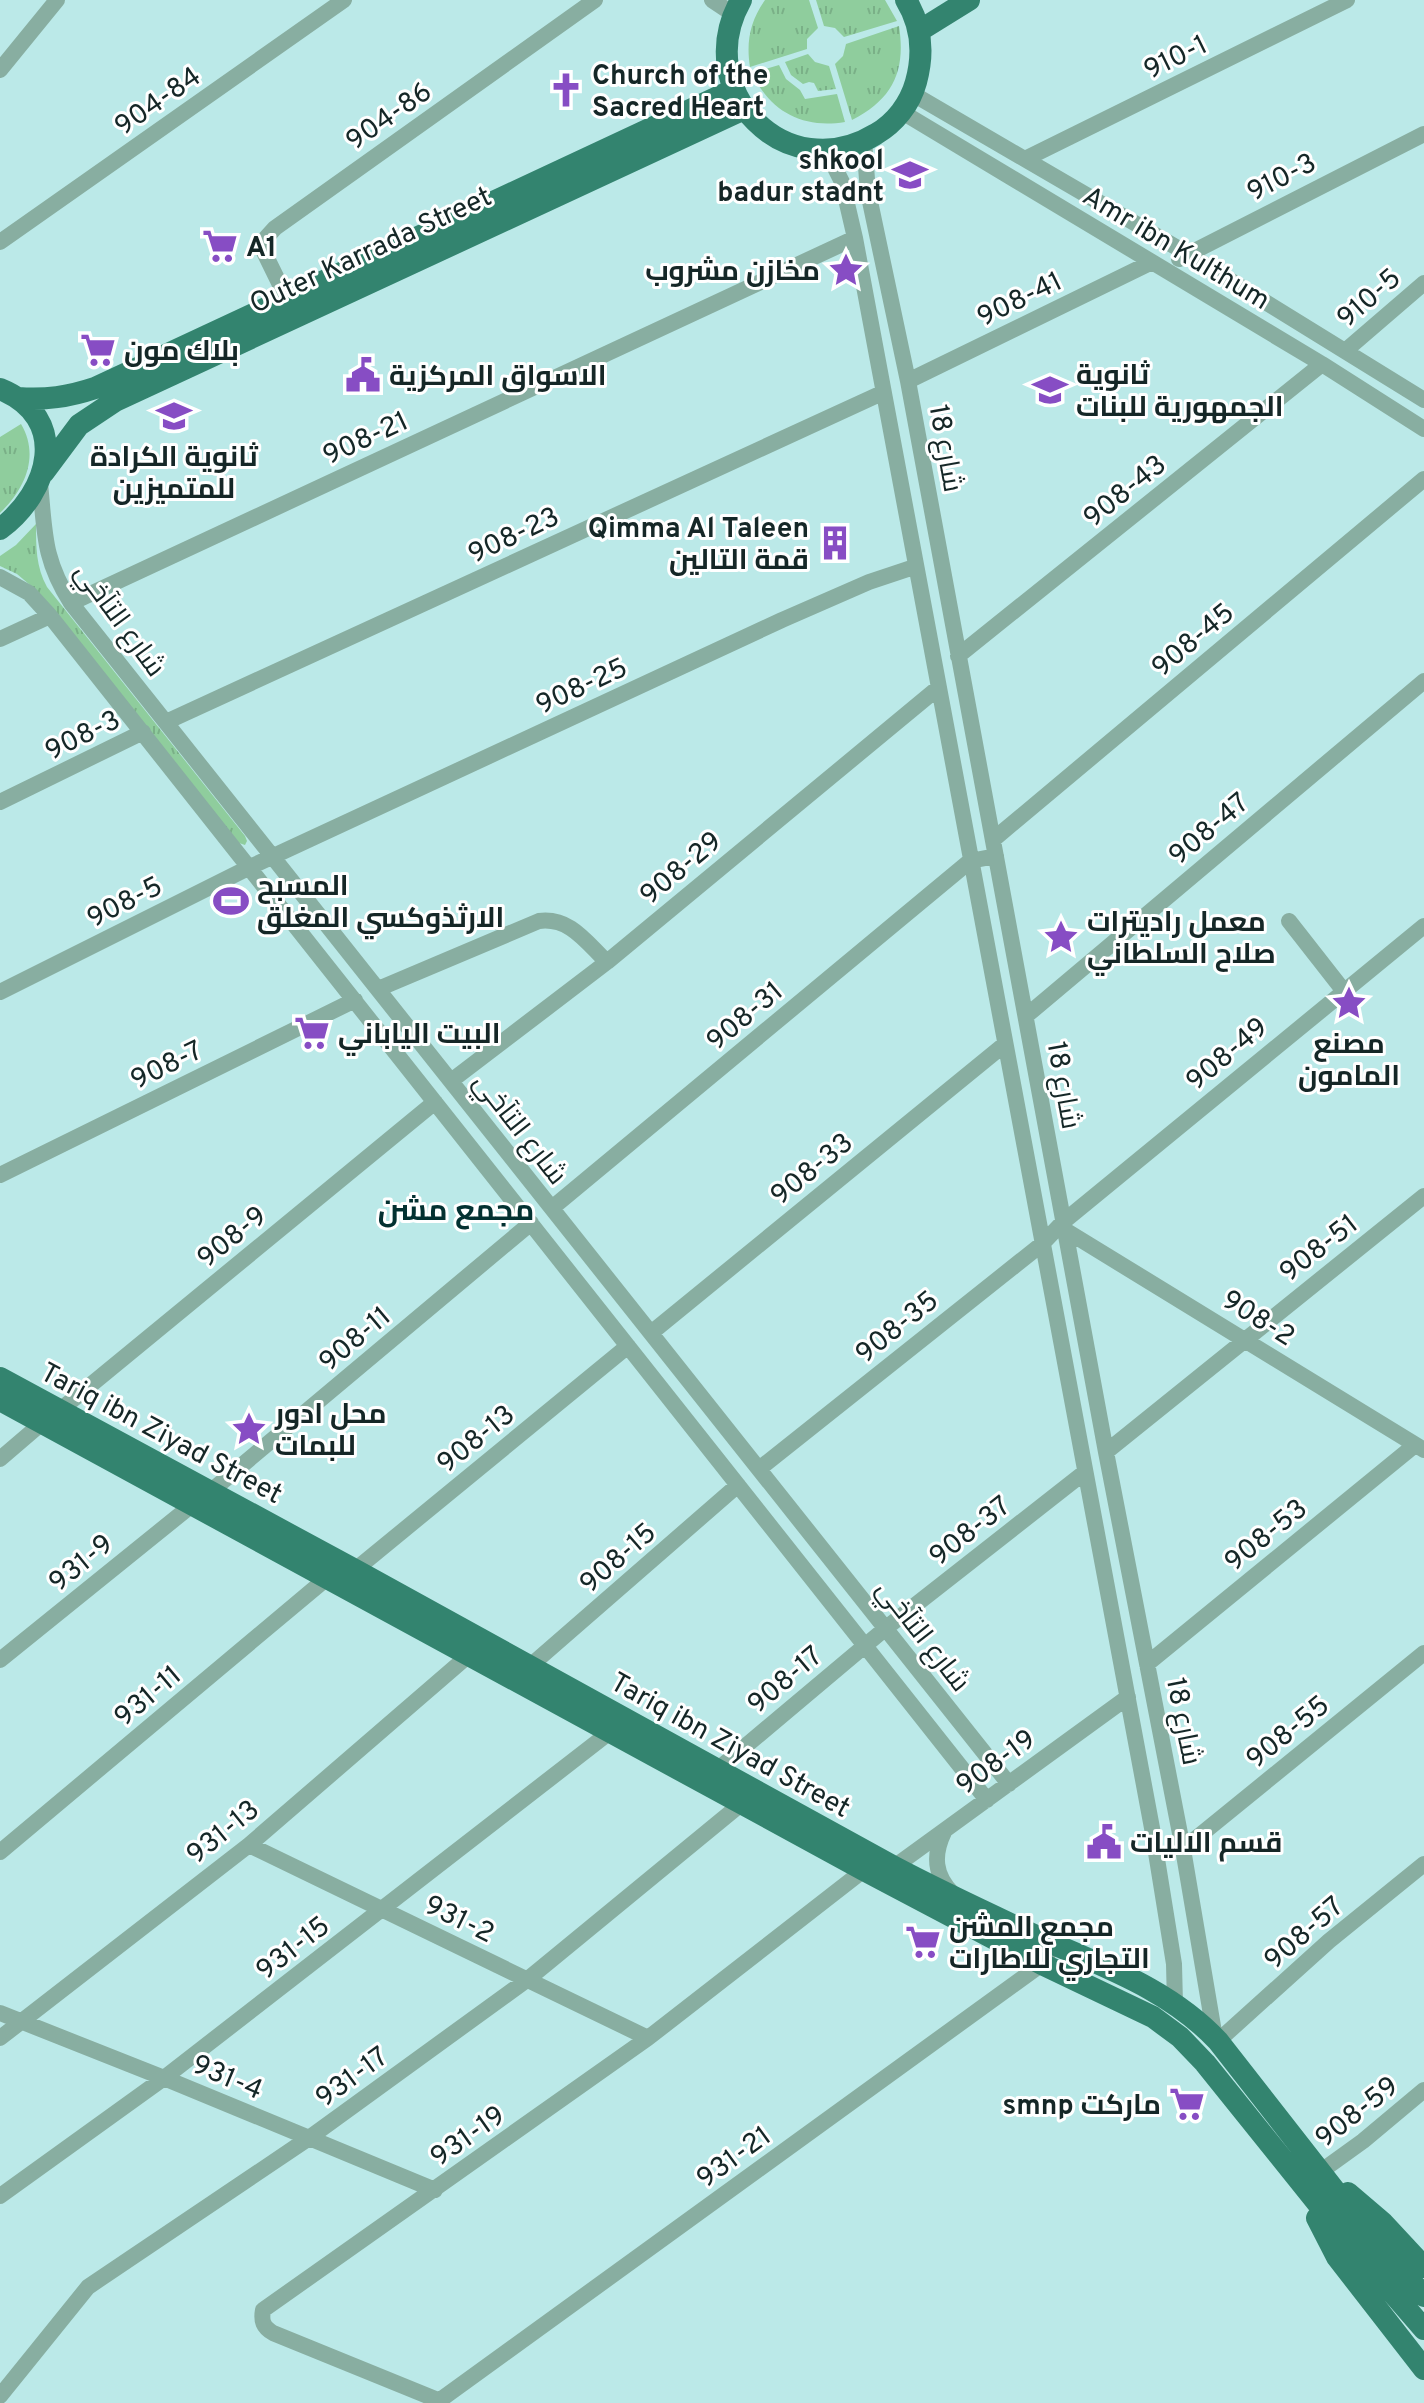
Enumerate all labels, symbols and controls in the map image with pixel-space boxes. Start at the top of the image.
street label: 910-1 [1138,28,1214,90]
place label: Church of the Sacred Heart [592,59,768,127]
street label: 904-84 [108,60,209,145]
church icon: Church of the Sacred Heart [547,71,585,109]
street label: 904-86 [340,75,440,160]
place label: shkool badur stadnt [717,144,884,212]
street label: 910-3 [1242,146,1323,211]
school or university icon: shkool badur stadnt [891,156,929,194]
street label: Amr ibn Kulthum [1075,179,1276,320]
street label: Outer Karrada Street [245,180,498,324]
supermarket icon: A1 [201,227,239,265]
place label: A1 [246,231,277,267]
place icon: مخازن مشروب [827,251,865,289]
place label: مخازن مشروب [645,255,820,291]
street label: 910-5 [1330,262,1410,337]
street label: 908-41 [972,265,1069,337]
supermarket icon: بلاك مون [79,331,117,369]
place label: بلاك مون [124,335,239,371]
public building icon: الاسواق المركزية [344,356,382,394]
place label: ثانوية الجمهورية للبنات [1076,359,1283,427]
place label: الاسواق المركزية [389,360,606,396]
school or university icon: ثانوية الجمهورية للبنات [1031,371,1069,409]
school or university icon: ثانوية الكرادة للمتميزين [155,397,193,435]
street label: شارع 18 [919,402,969,495]
street label: 908-21 [318,404,415,475]
place label: ثانوية الكرادة للمتميزين [90,441,259,509]
street label: 908-43 [1077,448,1175,537]
street label: 908-23 [463,500,566,573]
place label: Qimma Al Taleen قمة التالين [588,512,809,580]
building icon: Qimma Al Taleen قمة التالين [816,524,854,562]
street label: شارع التآخي [64,556,172,686]
street label: 908-45 [1145,596,1243,686]
street label: 908-25 [531,651,634,725]
street label: 908-3 [40,703,127,770]
street label: 908-47 [1162,786,1258,874]
street label: 908-29 [633,825,730,914]
street label: 908-5 [82,869,169,938]
place label: المسبح الارثذوكسي المغلق [257,870,504,940]
sports icon: المسبح الارثذوكسي المغلق [212,882,250,920]
place label: معمل راديترات صلاح السلطاني [1087,906,1276,976]
place icon: معمل راديترات صلاح السلطاني [1042,918,1080,956]
street label: 908-31 [700,975,792,1060]
place icon: مصنع المامون [1330,984,1368,1022]
street label: 908-49 [1179,1011,1276,1100]
supermarket icon: البيت الياباني [293,1014,331,1052]
place label: البيت الياباني [338,1018,500,1056]
place label: مصنع المامون [1298,1028,1400,1096]
street label: 908-7 [125,1034,209,1099]
street label: شارع 18 [1037,1039,1087,1132]
street label: شارع التآخي [463,1066,574,1194]
street label: 908-33 [764,1126,862,1215]
district label: مجمع مشن [378,1194,534,1231]
street label: 908-9 [191,1199,275,1277]
street label: 908-51 [1273,1207,1367,1291]
street label: 908-2 [1214,1283,1301,1356]
street label: 908-35 [849,1284,947,1373]
street label: 908-11 [312,1300,399,1381]
street label: Tariq ibn Ziyad Street [33,1356,288,1514]
place label: محل ادور للبمات [274,1398,387,1466]
street label: 908-13 [431,1398,523,1483]
place icon: محل ادور للبمات [230,1410,268,1448]
street label: 908-37 [923,1489,1019,1575]
street label: 908-53 [1218,1492,1316,1581]
street label: 908-15 [573,1516,665,1603]
street label: 931-9 [42,1527,122,1601]
street label: شارع التآخي [866,1573,977,1701]
street label: 908-17 [741,1639,831,1723]
street label: 931-11 [108,1659,190,1736]
street label: Tariq ibn Ziyad Street [603,1666,856,1828]
street label: شارع 18 [1156,1675,1208,1768]
street label: 908-55 [1240,1689,1338,1778]
street label: 908-19 [950,1722,1044,1804]
street label: 931-13 [180,1793,268,1874]
public building icon: قسم الاليات [1085,1823,1123,1861]
place label: قسم الاليات [1130,1827,1282,1863]
street label: 931-2 [418,1888,500,1953]
street label: 908-57 [1258,1890,1352,1979]
street label: 931-15 [250,1909,338,1989]
place label: مجمع المشن التجاري للاطارات [949,1911,1150,1981]
supermarket icon: مجمع المشن التجاري للاطارات [904,1923,942,1961]
street label: 931-17 [309,2040,396,2117]
street label: 931-4 [186,2048,268,2110]
street label: 908-59 [1309,2069,1407,2157]
supermarket icon: smnp ماركت [1168,2085,1206,2123]
place label: smnp ماركت [1002,2089,1161,2125]
street label: 931-19 [424,2099,513,2176]
street label: 931-21 [690,2119,779,2198]

